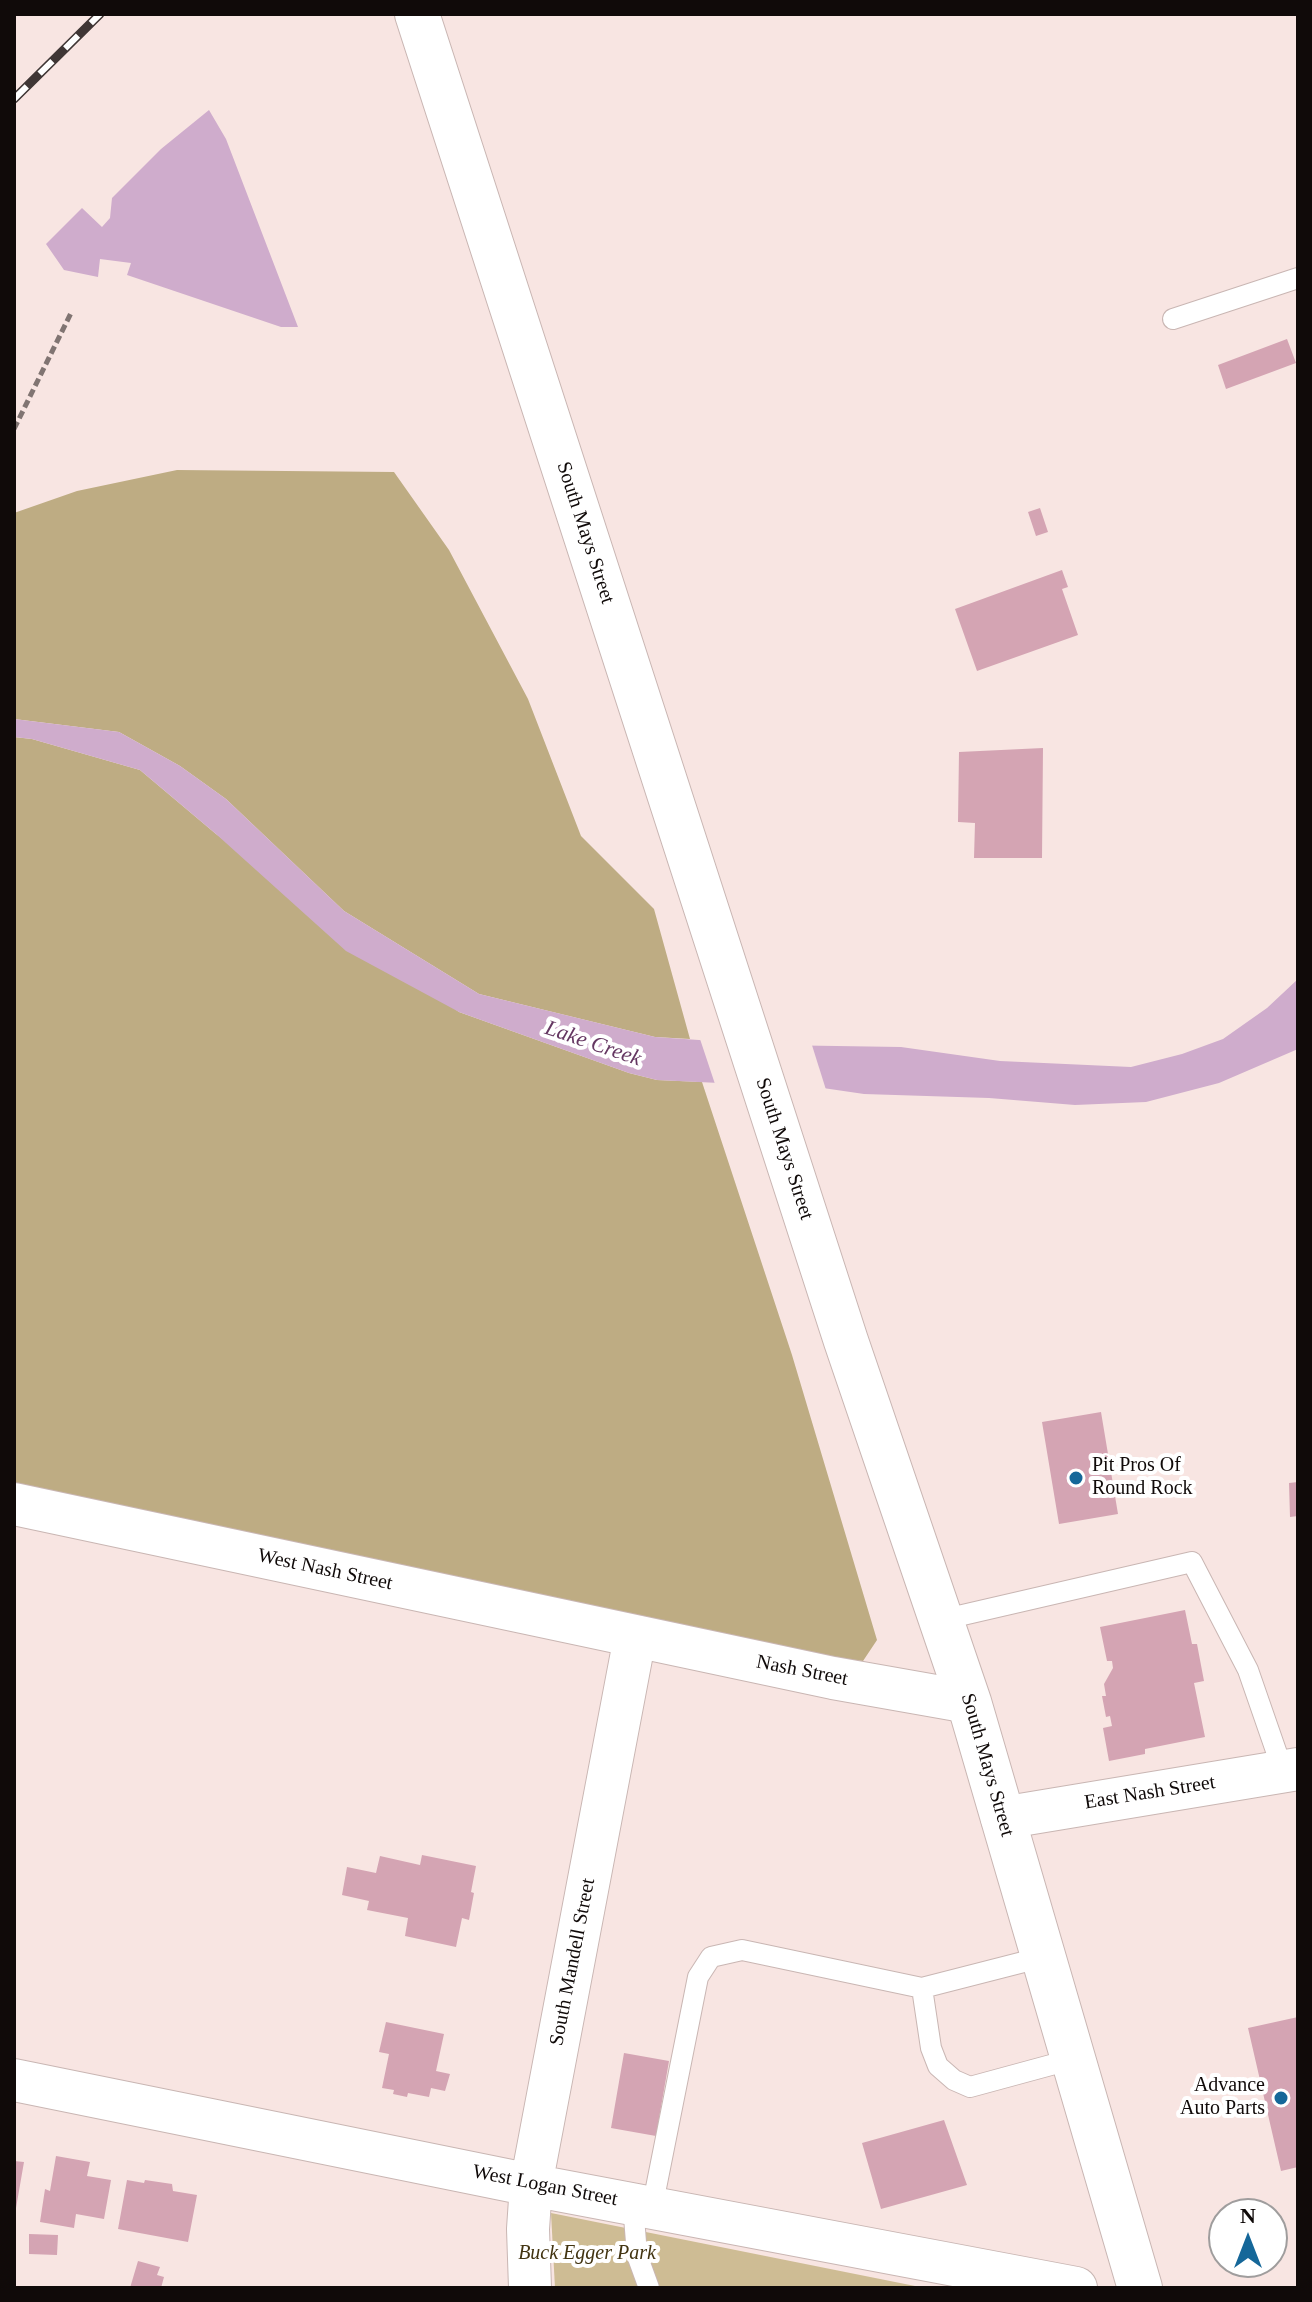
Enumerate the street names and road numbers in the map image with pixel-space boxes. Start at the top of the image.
street label: South Mays Street [551,459,619,607]
street label: South Mays Street [750,1075,818,1223]
street label: West Nash Street [255,1544,395,1596]
street label: Nash Street [754,1650,850,1692]
street label: South Mays Street [955,1691,1019,1839]
street label: East Nash Street [1083,1771,1217,1815]
street label: South Mandell Street [545,1876,601,2048]
street label: West Logan Street [470,2160,620,2212]

